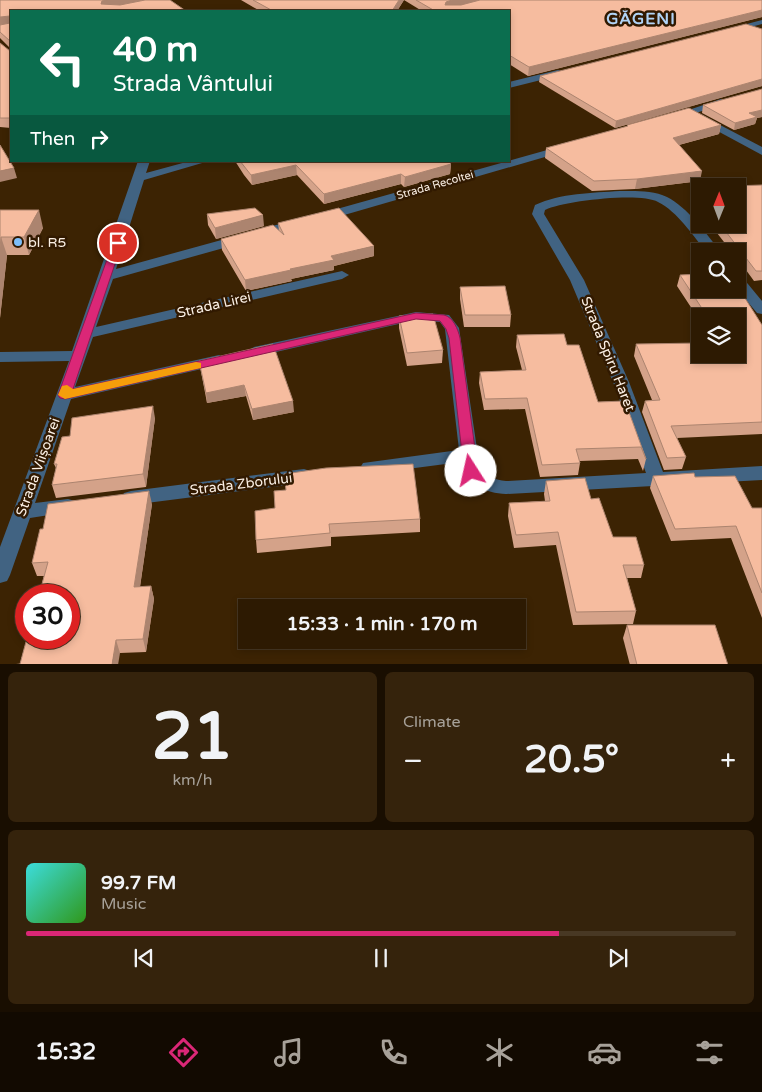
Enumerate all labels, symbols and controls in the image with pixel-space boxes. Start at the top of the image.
district label: GĂGENI [606,9,676,29]
text: 40 m [113,29,198,71]
icon: left [30,30,95,95]
text: Strada Vântului [113,71,273,97]
icon: right [85,125,113,153]
text: Then [30,128,75,150]
street label: Strada Recoltei [395,168,475,202]
north arrow [691,178,746,232]
map controls [691,178,746,363]
pin [97,222,139,264]
icon: arrive [104,229,132,257]
place label: bl. R5 [28,234,66,251]
marker: bl. R5 [12,236,24,248]
button: search [691,243,746,298]
street label: Strada Lirei [175,288,253,322]
street label: Strada Spiru Haret [577,294,639,415]
button: layers [691,308,746,363]
street label: Strada Viișoarei [12,415,64,519]
position arrow [444,444,496,496]
street label: Strada Zborului [189,469,293,499]
speed limit sign: 30 [15,584,80,649]
text: 15:33 · 1 min · 170 m [286,613,478,635]
text: 21 [152,698,233,777]
text: Climate [403,712,461,732]
text: 20.5° [524,737,619,783]
text: − [403,744,423,778]
text: + [720,744,736,778]
text: km/h [172,770,213,790]
text: 99.7 FM [101,872,176,894]
text: Music [101,894,146,914]
icon: previous [130,944,158,972]
icon: pause [367,944,395,972]
icon: next [604,944,632,972]
icon: directions [166,1035,201,1070]
icon: music [271,1035,306,1070]
icon: phone [376,1035,411,1070]
icon: climate [482,1035,517,1070]
icon: car [587,1035,622,1070]
icon: filters [692,1035,727,1070]
text: 15:32 [35,1039,96,1065]

